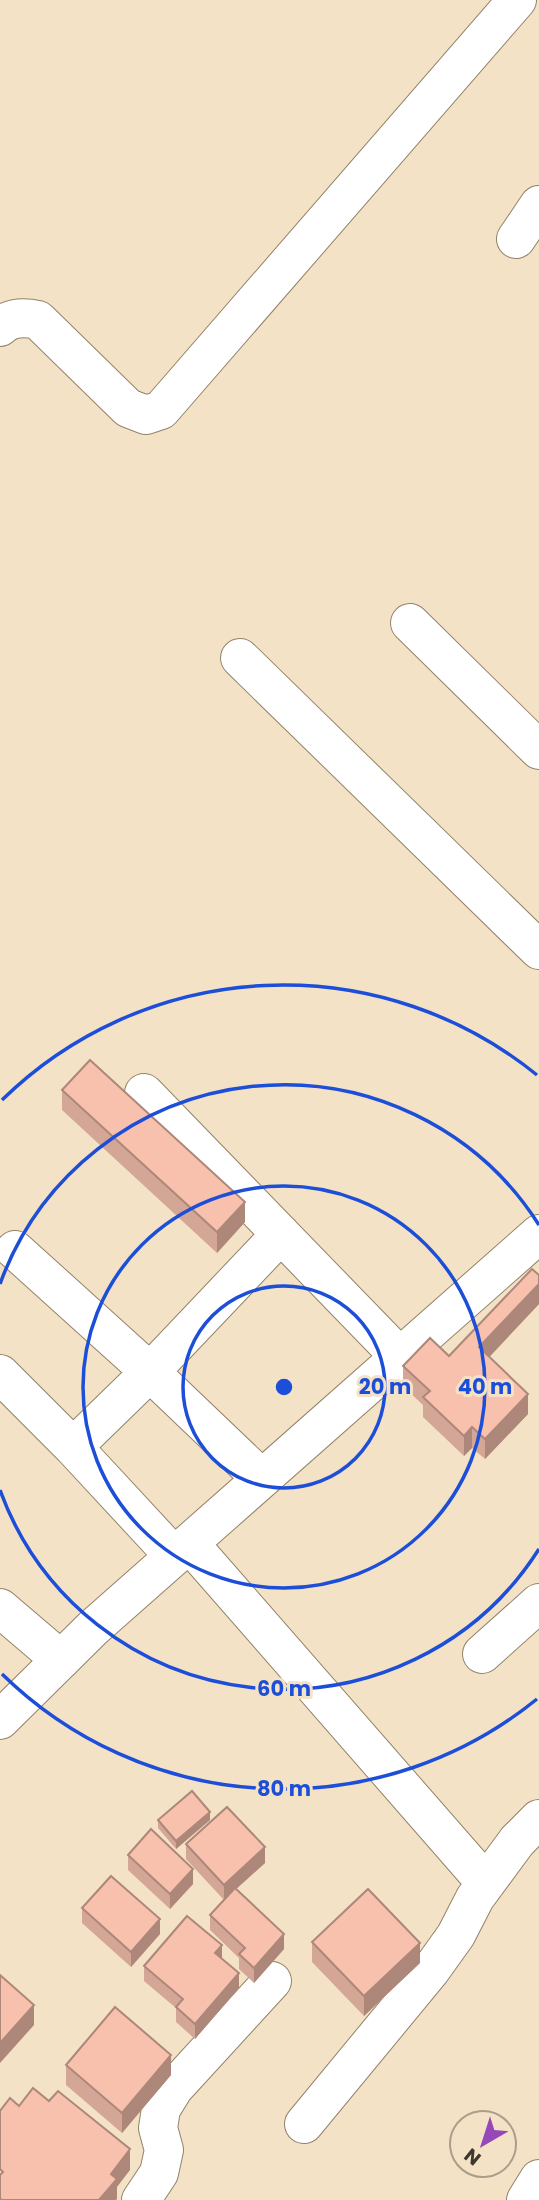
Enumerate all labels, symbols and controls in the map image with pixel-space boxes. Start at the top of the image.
text: 20 m [359,1372,411,1401]
text: 40 m [458,1372,512,1401]
centre of rings [272,1375,296,1399]
text: 60 m [257,1674,311,1703]
text: 80 m [257,1774,311,1803]
north arrow [448,2109,518,2179]
text: N [459,2142,487,2172]

